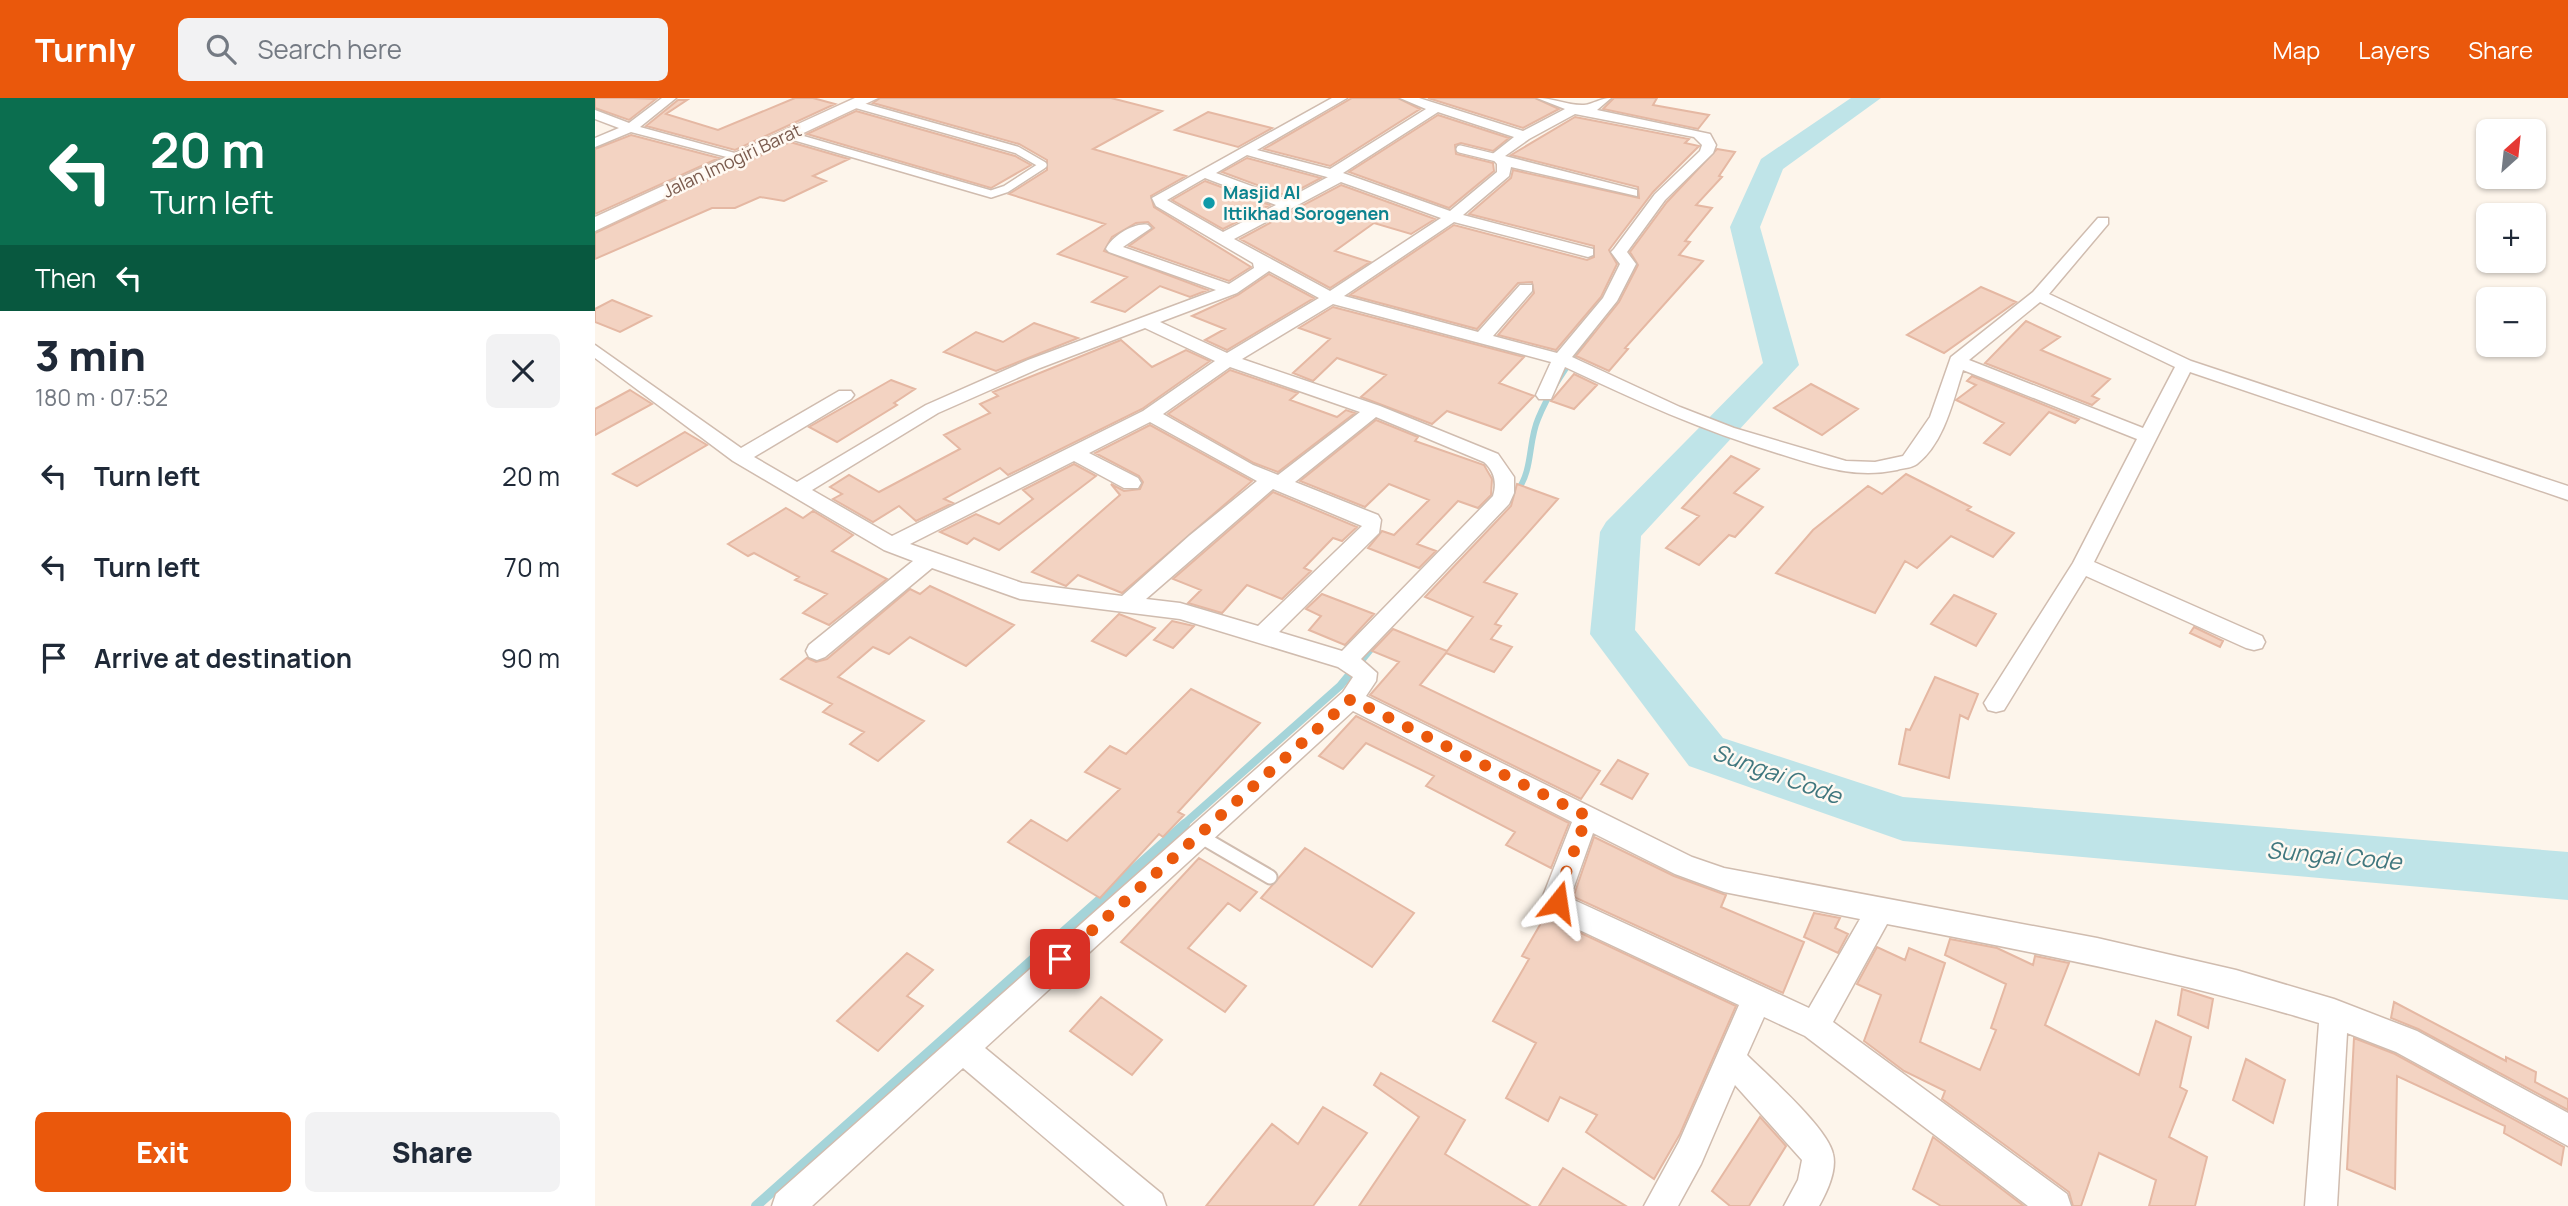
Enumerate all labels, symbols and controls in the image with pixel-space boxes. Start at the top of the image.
search box [178,18,668,81]
text: Turnly [35,27,136,72]
icon: search [202,30,240,68]
text: Search here [258,31,402,67]
text: Map [2273,33,2320,66]
text: Layers [2358,33,2430,66]
text: Share [2468,33,2533,66]
text: 20 m [150,116,265,183]
street label: Jalan Imogiri Barat [658,117,805,203]
north arrow [2476,119,2546,189]
map controls [2476,119,2546,357]
icon: left [35,126,126,217]
text: Turn left [150,180,274,224]
place label: Masjid Al Ittikhad Sorogenen [1223,180,1389,225]
marker: Masjid Al Ittikhad Sorogenen [1201,195,1217,211]
button: + [2476,203,2546,273]
icon: left [110,259,148,297]
text: Then [35,260,96,296]
button: − [2476,287,2546,357]
text: 3 min [35,326,146,384]
button: close [486,334,560,408]
text: 180 m · 07:52 [35,381,168,413]
icon: left [35,457,73,495]
text: Turn left [94,458,201,494]
text: 20 m [502,458,560,494]
icon: left [35,548,73,586]
text: Turn left [94,549,201,585]
text: 70 m [504,549,560,585]
icon: arrive [35,639,73,677]
text: Arrive at destination [94,640,352,676]
text: 90 m [501,640,560,676]
water label: Sungai Code [1708,735,1848,812]
water label: Sungai Code [2265,833,2404,877]
position arrow [1521,865,1595,939]
pin [1030,929,1090,989]
icon: arrive [1041,940,1079,978]
button: Exit [35,1112,291,1192]
button: Share [305,1112,560,1192]

